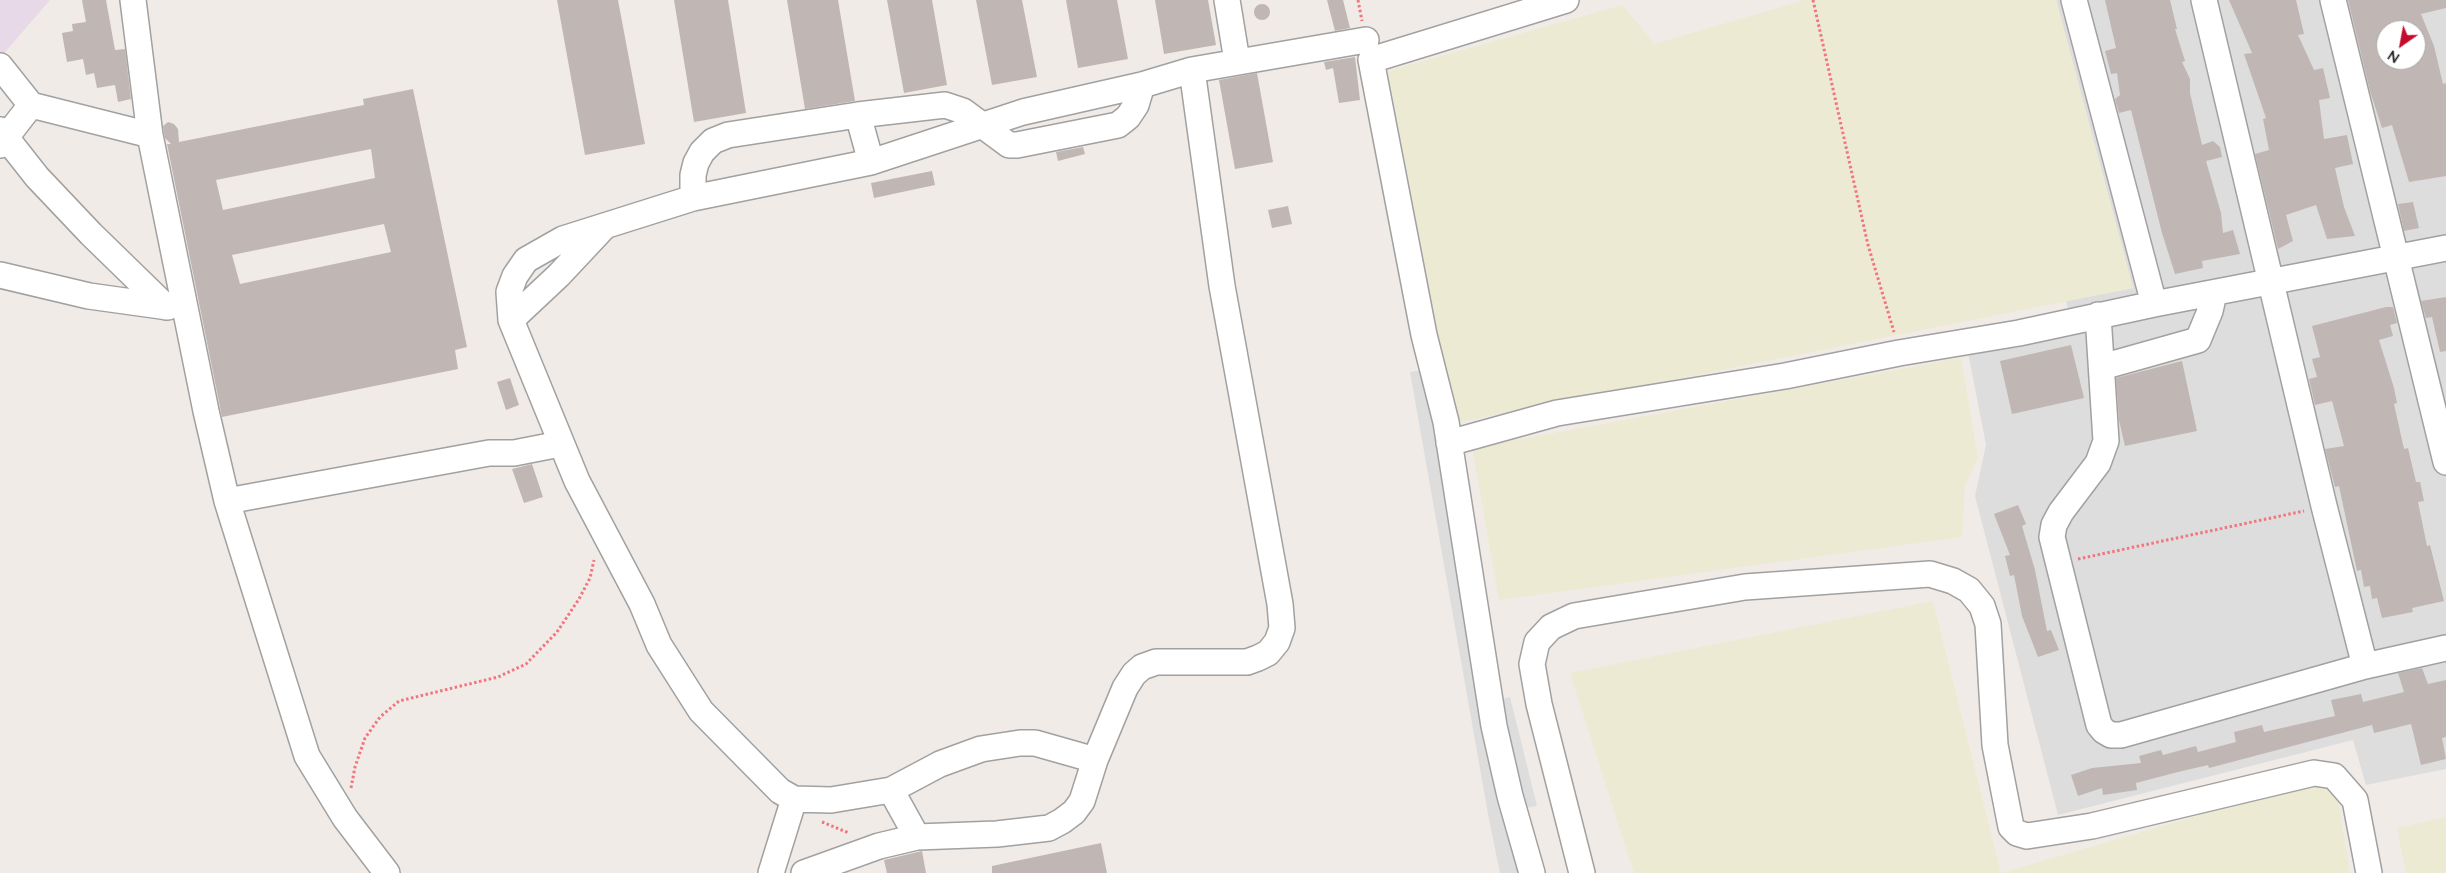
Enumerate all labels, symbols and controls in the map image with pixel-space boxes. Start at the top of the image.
north arrow [2376,20,2426,70]
text: N [2384,47,2402,67]

